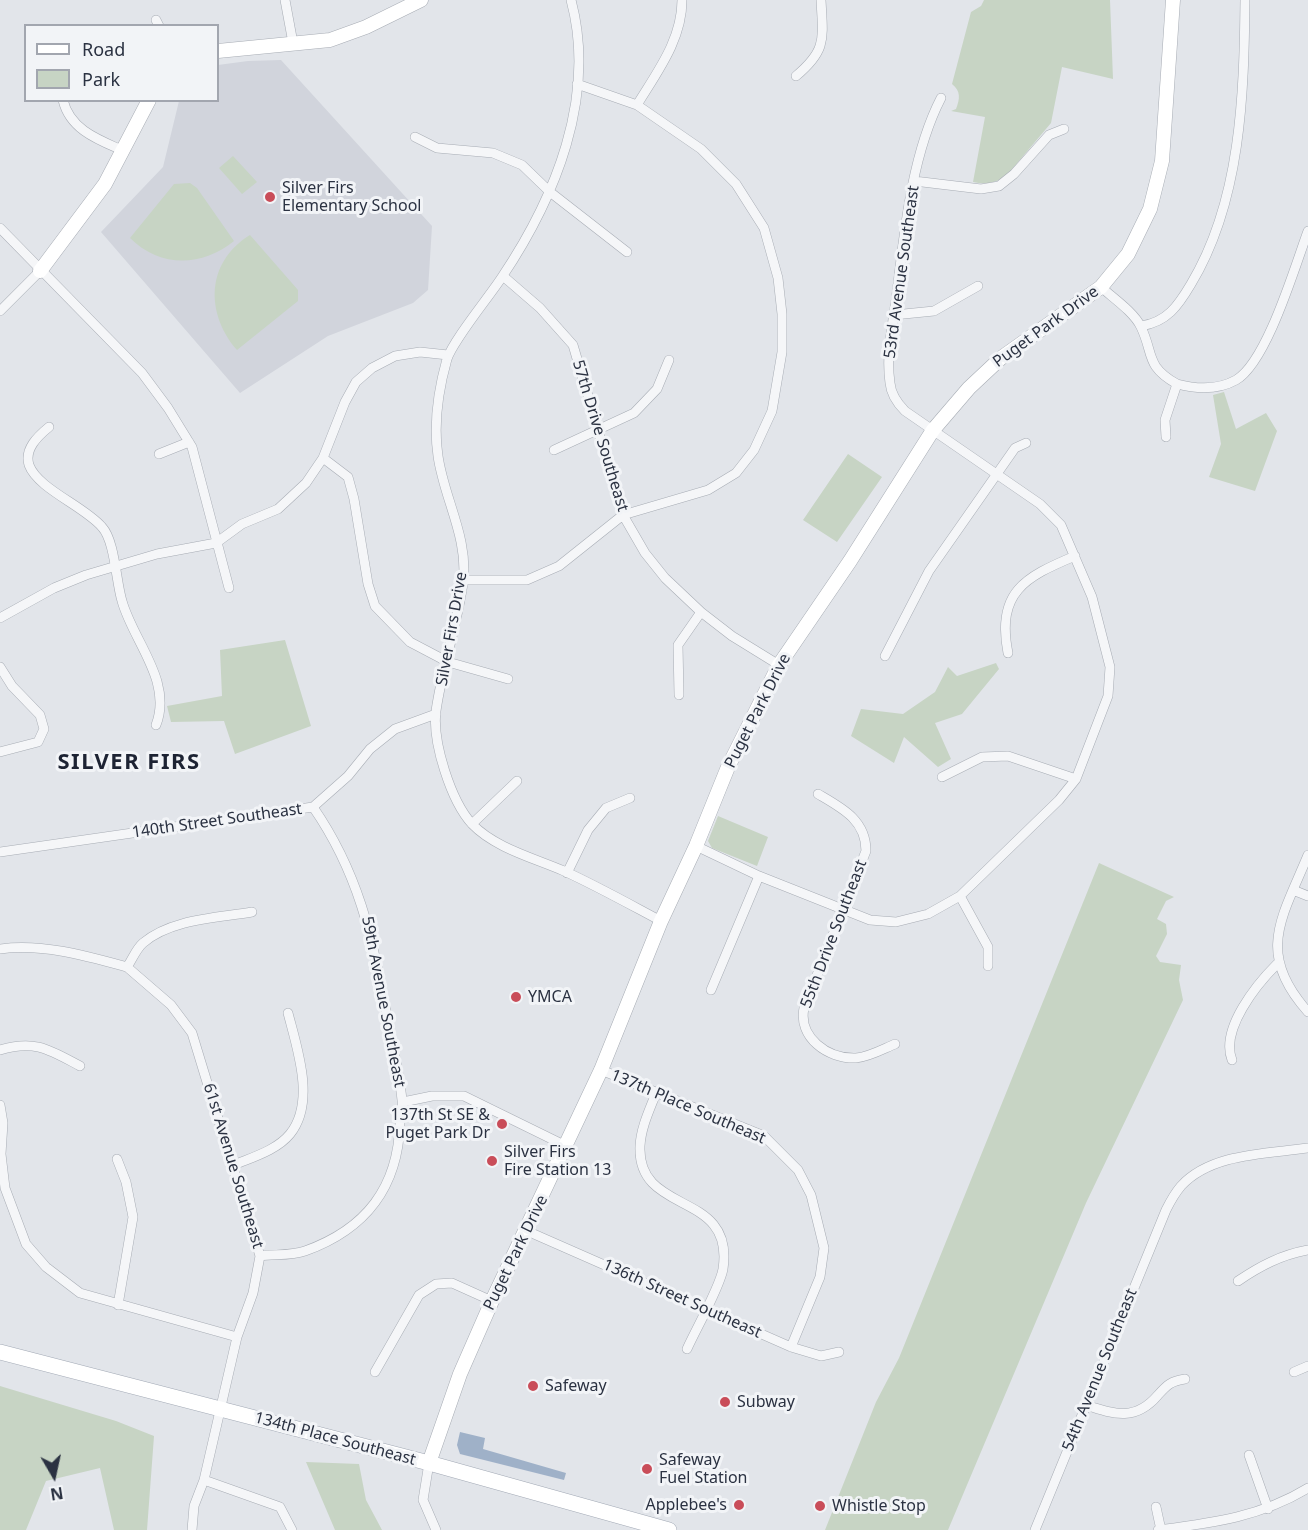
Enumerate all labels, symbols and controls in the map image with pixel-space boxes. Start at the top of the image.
legend [24,24,219,102]
text: Road [82,37,125,61]
text: Park [82,67,120,91]
place label: Silver Firs Elementary School [282,178,421,216]
street label: 53rd Avenue Southeast [880,184,924,360]
marker: Silver Firs Elementary School [263,190,277,204]
street label: Puget Park Drive [989,282,1103,372]
street label: 57th Drive Southeast [568,358,632,514]
street label: Silver Firs Drive [433,571,471,687]
street label: Puget Park Drive [721,651,795,771]
district label: SILVER FIRS [58,750,200,776]
street label: 140th Street Southeast [131,800,303,842]
street label: 55th Drive Southeast [797,857,871,1011]
street label: 59th Avenue Southeast [357,915,409,1089]
place label: YMCA [528,987,572,1007]
marker: YMCA [509,990,523,1004]
street label: 137th Place Southeast [608,1066,768,1148]
street label: 61st Avenue Southeast [199,1081,267,1251]
place label: 137th St SE & Puget Park Dr [385,1105,490,1143]
marker: 137th St SE & Puget Park Dr [495,1117,509,1131]
place label: Silver Firs Fire Station 13 [504,1142,611,1180]
marker: Silver Firs Fire Station 13 [485,1154,499,1168]
street label: Puget Park Drive [480,1192,552,1314]
street label: 136th Street Southeast [600,1255,764,1343]
street label: 54th Avenue Southeast [1059,1286,1141,1454]
place label: Safeway [545,1376,607,1396]
marker: Safeway [526,1379,540,1393]
place label: Subway [737,1392,795,1412]
marker: Subway [718,1395,732,1409]
street label: 134th Place Southeast [252,1408,418,1470]
north arrow [24,1446,84,1506]
place label: Safeway Fuel Station [659,1450,748,1488]
marker: Safeway Fuel Station [640,1462,654,1476]
text: N [49,1482,65,1506]
place label: Applebee's [645,1495,727,1515]
place label: Whistle Stop [832,1496,926,1516]
marker: Applebee's [732,1498,746,1512]
marker: Whistle Stop [813,1499,827,1513]

